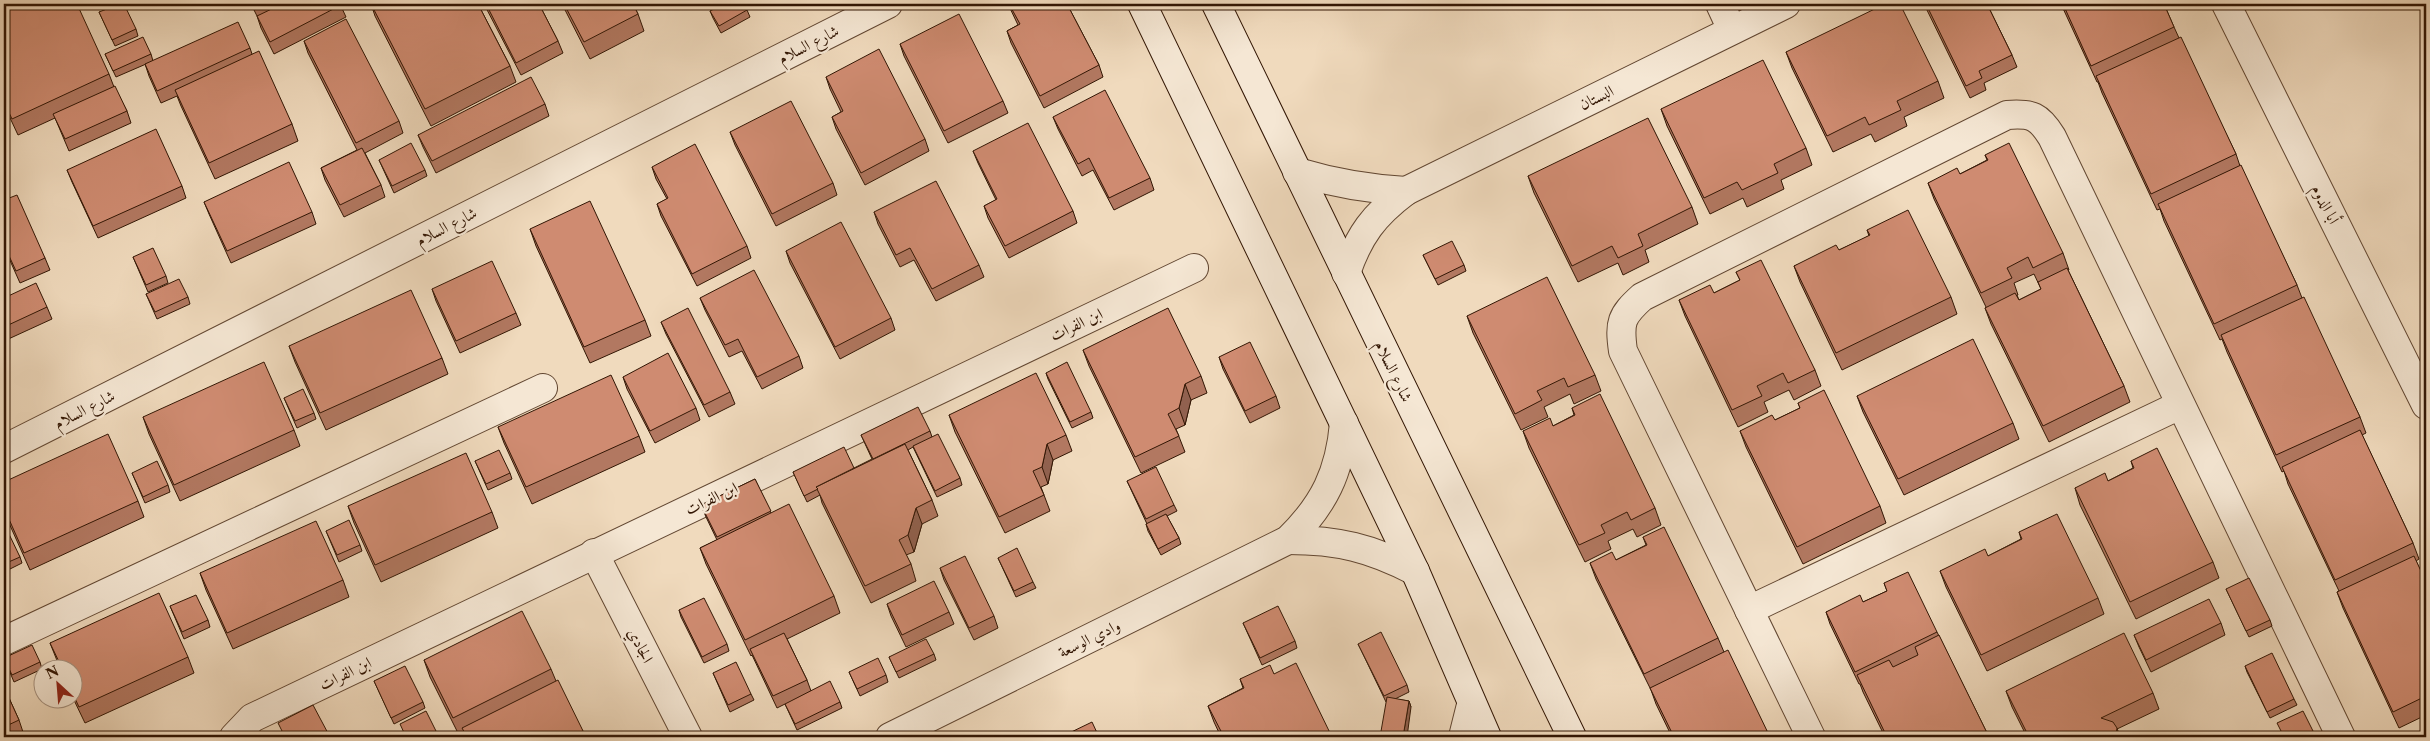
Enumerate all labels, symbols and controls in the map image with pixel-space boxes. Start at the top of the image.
street label: شارع السلام [774,20,844,72]
street label: البستان [1575,80,1617,114]
street label: أبا الدوم [2303,180,2345,230]
street label: شارع السلام [412,202,482,254]
street label: ابن الفرات [1046,303,1106,346]
street label: شارع السلام [1366,337,1417,407]
street label: شارع السلام [50,385,120,437]
street label: ابن الفرات [681,477,741,520]
street label: وادي الوسعة [1055,614,1125,664]
street label: الجادي [621,624,658,667]
street label: ابن الفرات [316,652,375,695]
north arrow [32,658,82,708]
text: N [43,662,62,683]

